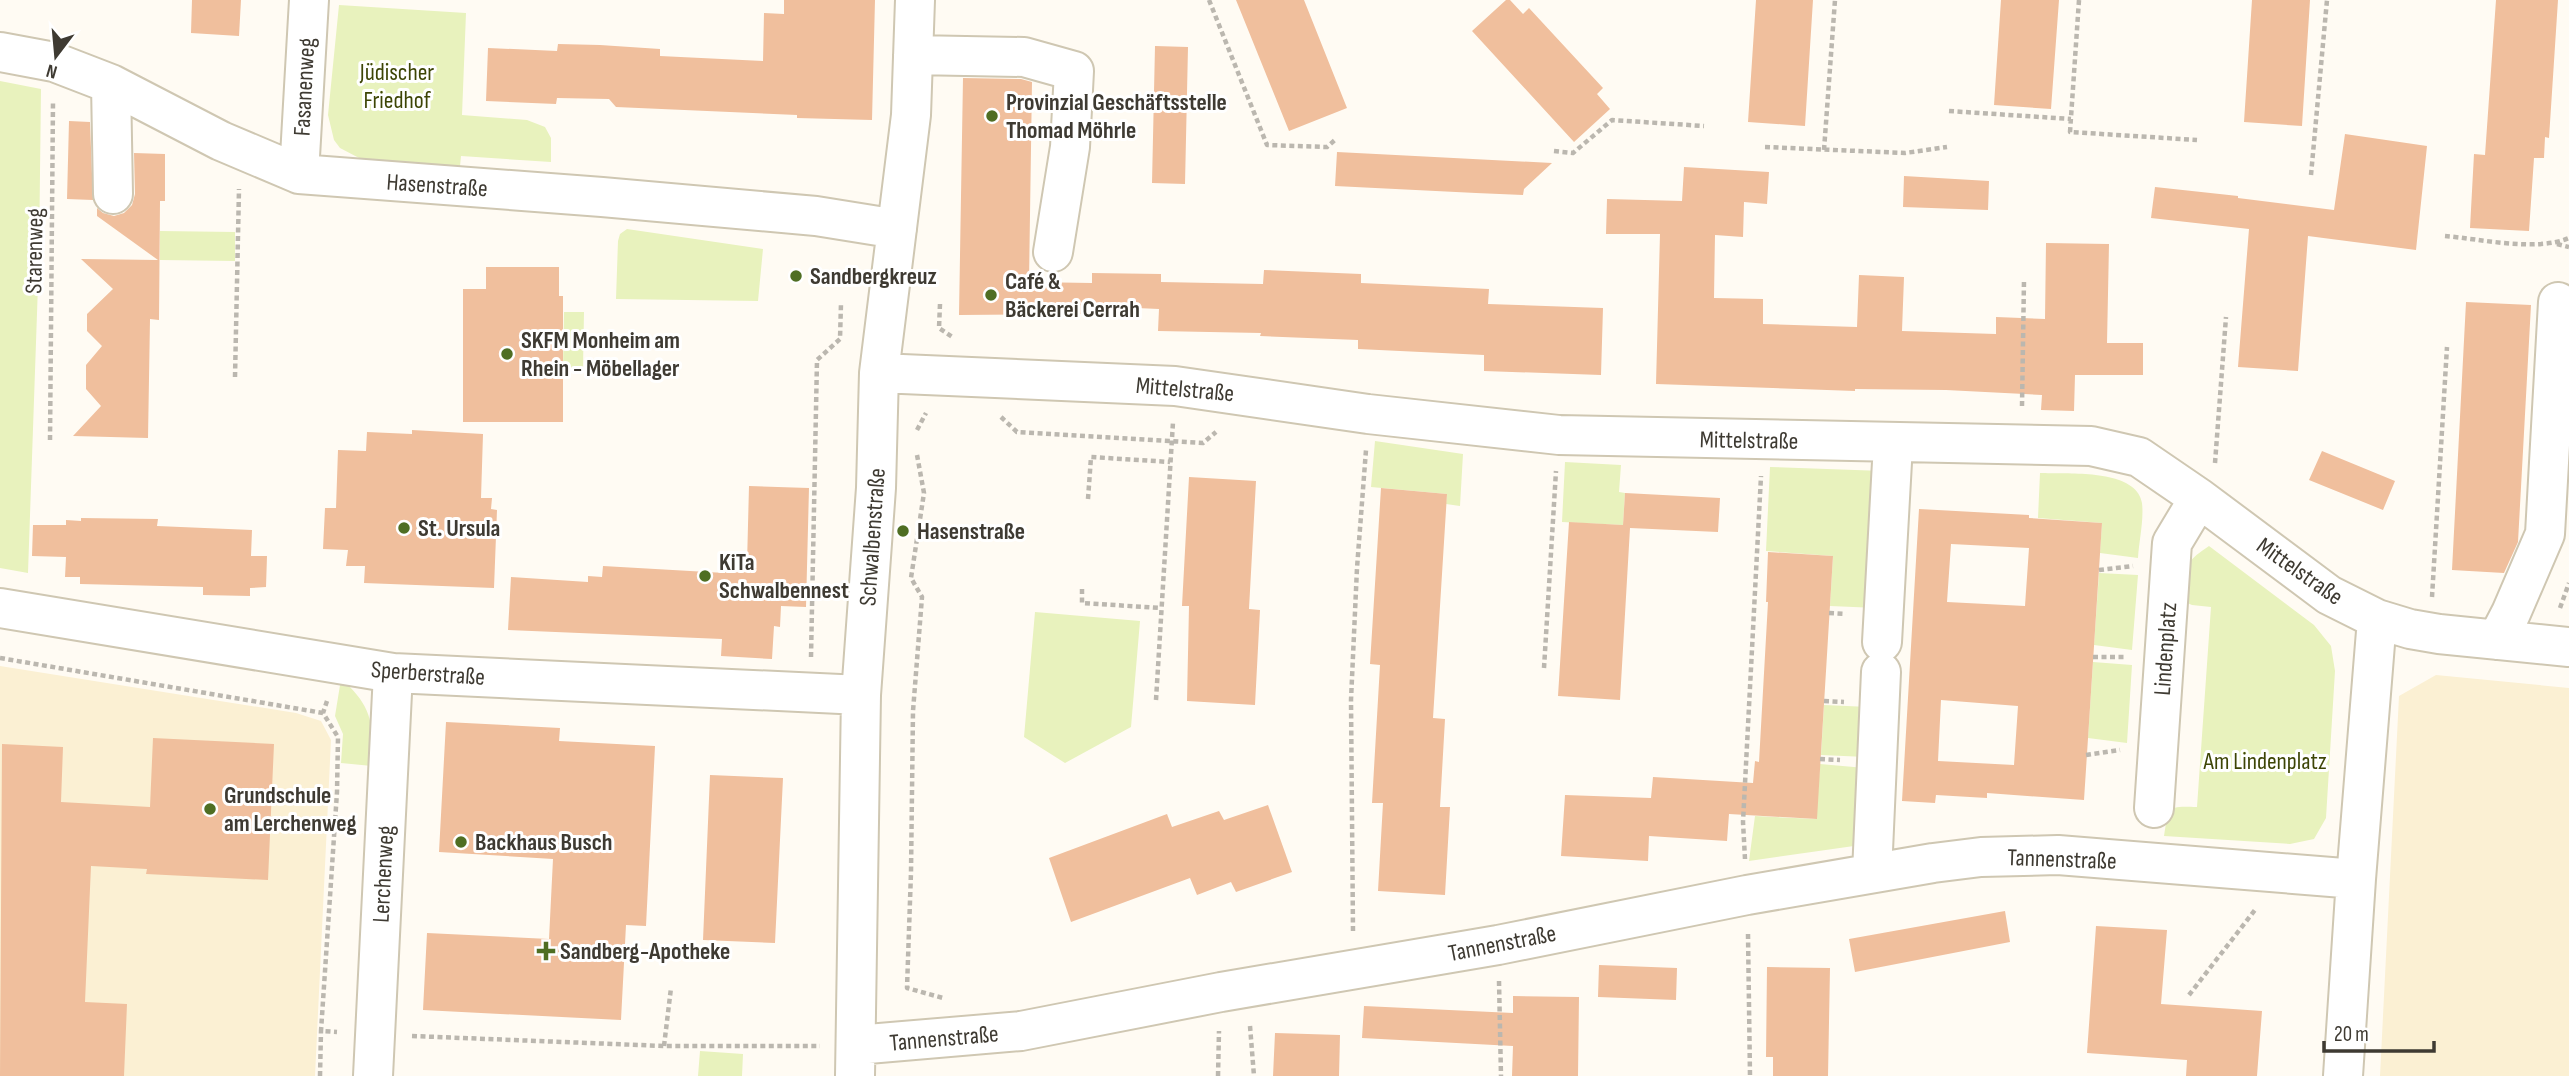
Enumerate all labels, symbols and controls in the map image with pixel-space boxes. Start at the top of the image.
north arrow [21,21,91,91]
street label: Fasanenweg [287,37,322,137]
text: N [44,58,60,83]
park label: Jüdischer Friedhof [359,58,434,115]
place label: Provinzial Geschäftsstelle Thomad Möhrle [1006,88,1227,145]
marker: Provinzial Geschäftsstelle Thomad Möhrle [984,108,1000,124]
street label: Hasenstraße [385,167,489,203]
street label: Starenweg [19,208,50,294]
place label: Sandbergkreuz [810,262,937,291]
place label: Café & Bäckerei Cerrah [1005,267,1140,324]
marker: Sandbergkreuz [788,268,804,284]
marker: Café & Bäckerei Cerrah [983,287,999,303]
place label: SKFM Monheim am Rhein - Möbellager [521,326,680,383]
marker: SKFM Monheim am Rhein - Möbellager [499,346,515,362]
street label: Mittelstraße [1135,371,1235,408]
street label: Mittelstraße [1699,425,1799,456]
street label: Schwalbenstraße [853,467,892,607]
place label: St. Ursula [418,514,500,543]
place label: Hasenstraße [917,517,1025,546]
marker: St. Ursula [396,520,412,536]
marker: Hasenstraße [895,523,911,539]
street label: Mittelstraße [2251,531,2348,612]
place label: KiTa Schwalbennest [719,548,849,605]
marker: KiTa Schwalbennest [697,568,713,584]
street label: Lindenplatz [2148,601,2183,697]
street label: Sperberstraße [370,655,486,692]
park label: Am Lindenplatz [2202,747,2327,776]
place label: Grundschule am Lerchenweg [224,781,357,838]
marker: Grundschule am Lerchenweg [202,801,218,817]
street label: Lerchenweg [366,825,401,923]
place label: Backhaus Busch [475,828,612,857]
marker: Backhaus Busch [453,834,469,850]
street label: Tannenstraße [2007,843,2117,876]
street label: Tannenstraße [1446,919,1558,968]
place label: Sandberg-Apotheke [560,937,730,966]
marker: Sandberg-Apotheke [538,943,554,959]
scale bar [2324,1010,2434,1054]
street label: Tannenstraße [888,1019,1000,1058]
text: 20 m [2334,1022,2369,1047]

